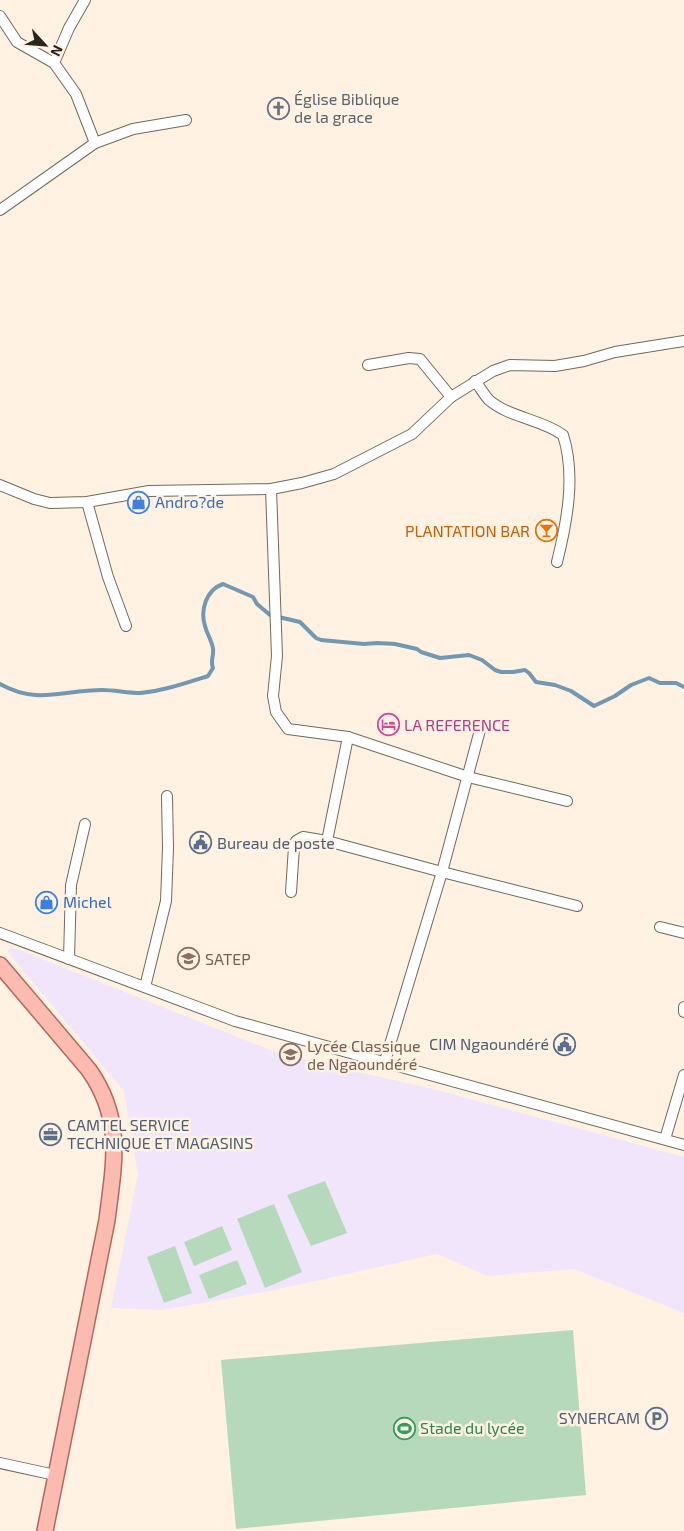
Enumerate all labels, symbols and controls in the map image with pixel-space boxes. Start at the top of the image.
north arrow [20,20,70,70]
text: N [47,43,67,59]
place label: Église Biblique de la grace [294,89,399,126]
church icon: Église Biblique de la grace [266,96,290,120]
shop icon: Andro?de [127,490,151,514]
place label: Andro?de [155,492,224,511]
bar icon: PLANTATION BAR [534,519,558,543]
place label: PLANTATION BAR [405,521,530,540]
hotel icon: LA REFERENCE [376,713,400,737]
place label: LA REFERENCE [404,715,510,734]
public building icon: Bureau de poste [189,831,213,855]
place label: Bureau de poste [217,833,335,852]
shop icon: Michel [35,890,59,914]
place label: Michel [63,892,112,911]
school or university icon: SATEP [177,947,201,971]
place label: SATEP [205,949,251,968]
public building icon: CIM Ngaoundéré [553,1032,577,1056]
place label: CIM Ngaoundéré [429,1034,549,1053]
place label: Lycée Classique de Ngaoundéré [307,1036,421,1073]
school or university icon: Lycée Classique de Ngaoundéré [279,1043,303,1067]
place label: CAMTEL SERVICE TECHNIQUE ET MAGASINS [67,1115,253,1153]
office icon: CAMTEL SERVICE TECHNIQUE ET MAGASINS [39,1122,63,1146]
parking icon: SYNERCAM [644,1406,668,1430]
place label: SYNERCAM [559,1408,640,1427]
sports icon: Stade du lycée [392,1416,416,1440]
place label: Stade du lycée [420,1418,525,1437]

